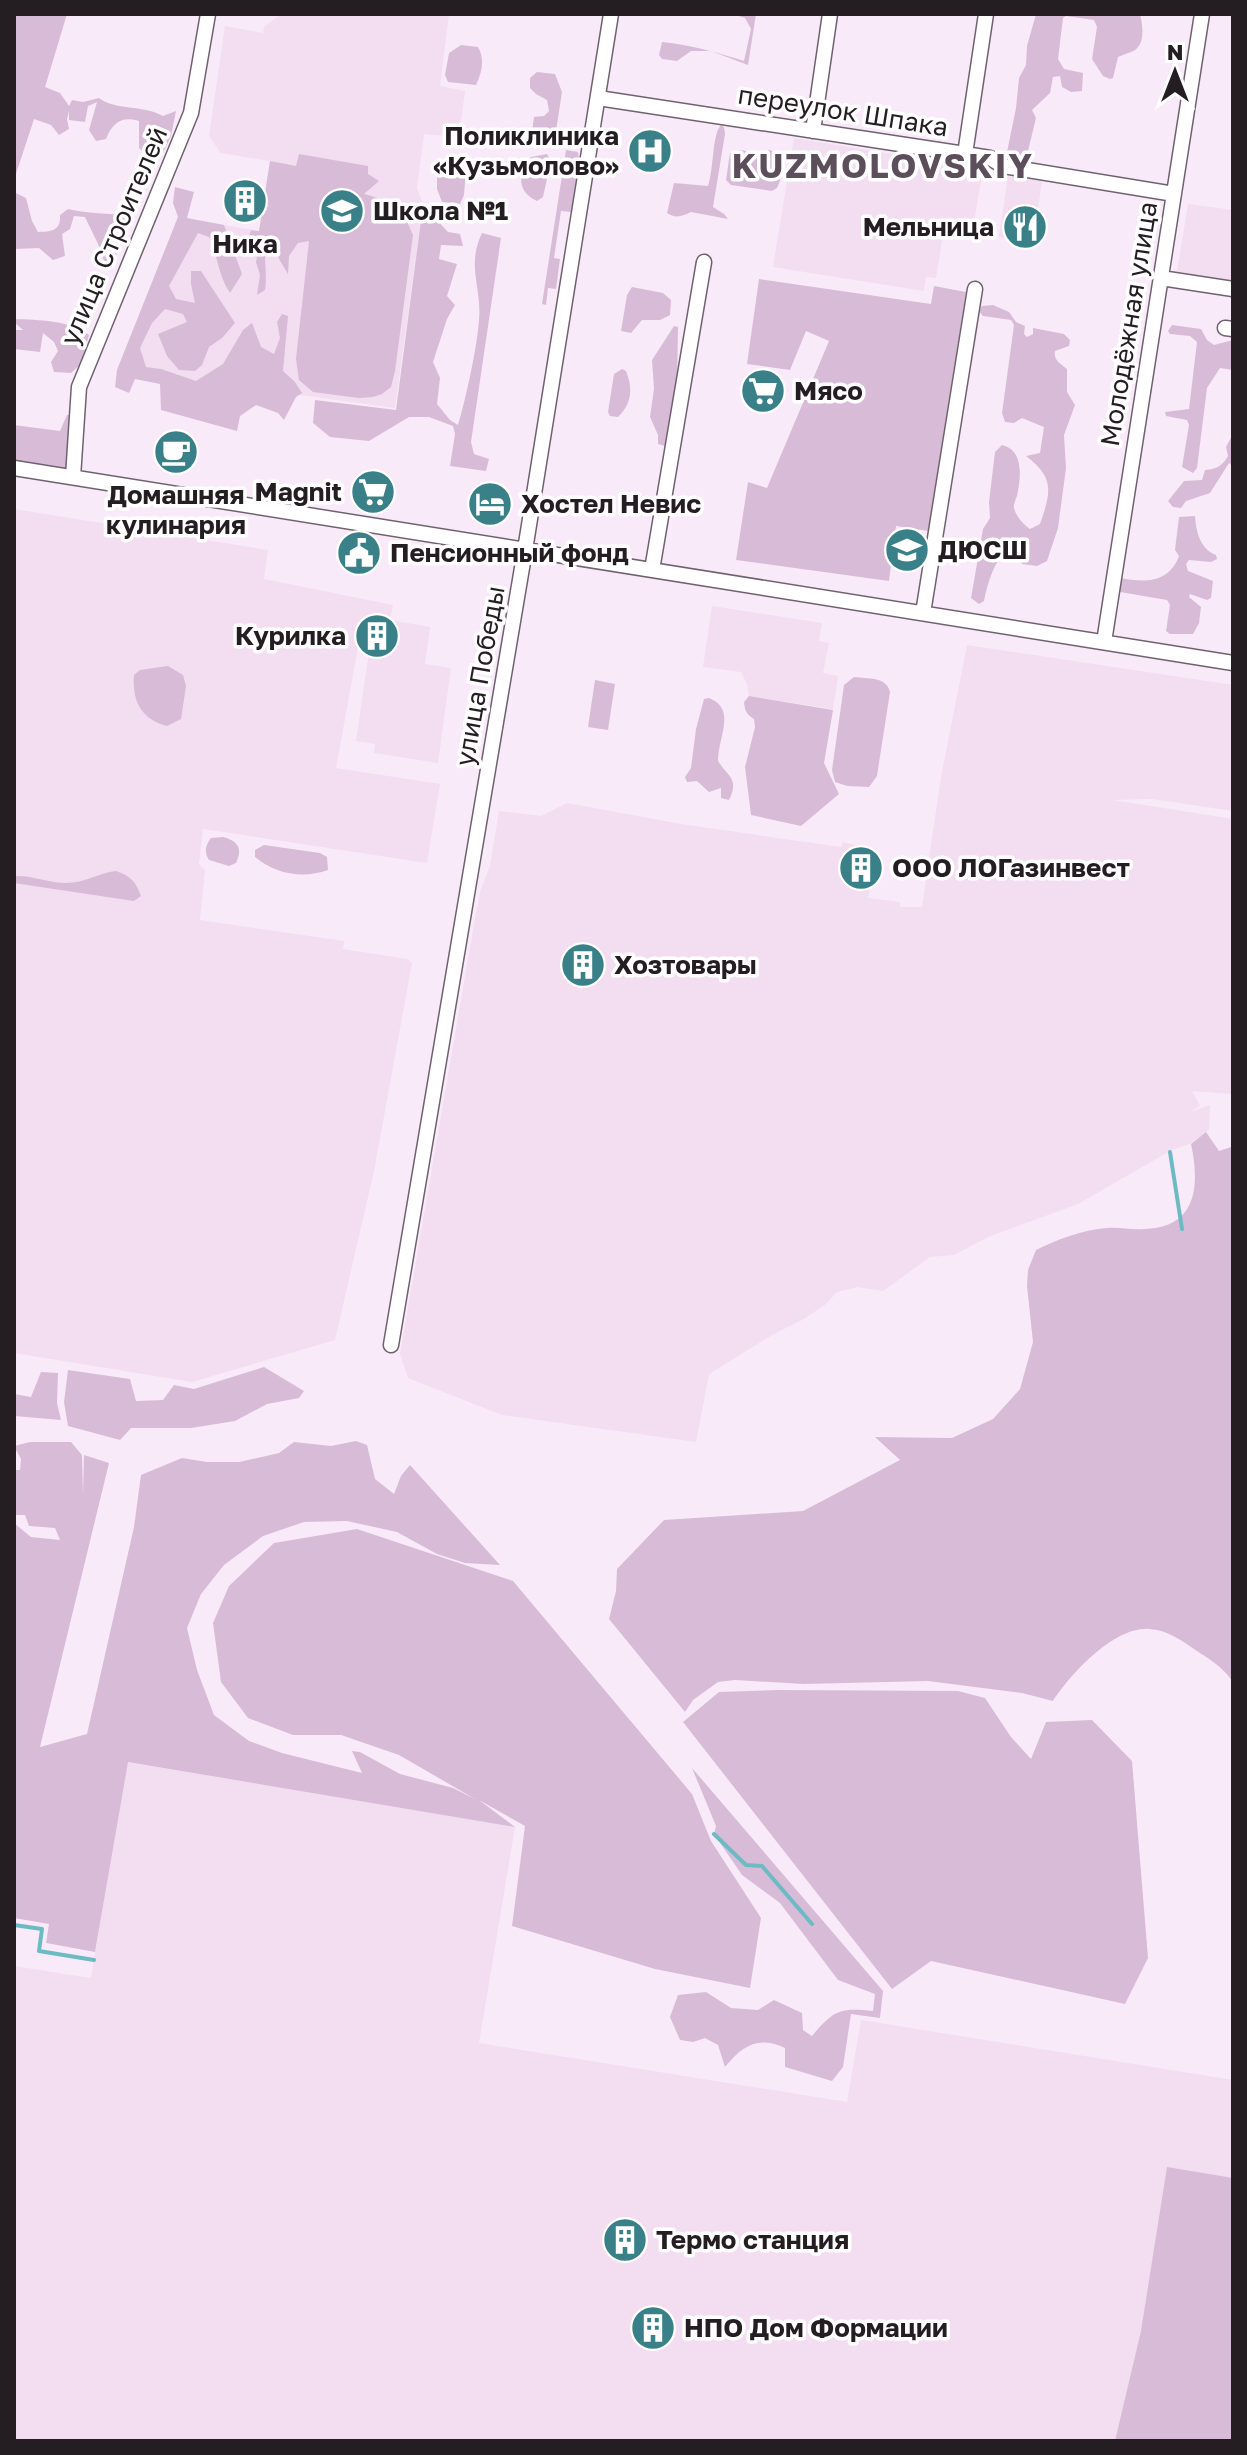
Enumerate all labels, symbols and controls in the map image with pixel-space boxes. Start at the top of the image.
north arrow [1135,32,1215,112]
text: N [1167,38,1183,65]
street label: переулок Шпака [736,79,950,142]
place label: Поликлиника «Кузьмолово» [433,120,619,181]
street label: улица Строителей [54,122,174,350]
hospital icon: Поликлиника «Кузьмолово» [626,127,674,175]
district label: KUZMOLOVSKIY [732,145,1034,185]
building icon: Ника [221,177,269,225]
school or university icon: Школа №1 [318,187,366,235]
place label: Школа №1 [373,195,508,226]
street label: Молодёжная улица [1094,199,1163,449]
restaurant icon: Мельница [1001,203,1049,251]
place label: Мельница [863,211,994,242]
place label: Ника [212,228,278,259]
supermarket icon: Мясо [739,367,787,415]
place label: Мясо [794,375,863,406]
cafe icon: Домашняя кулинария [152,428,200,476]
supermarket icon: Magnit [349,468,397,516]
place label: Magnit [255,476,342,507]
place label: Домашняя кулинария [106,479,246,540]
hotel icon: Хостел Невис [466,480,514,528]
place label: Хостел Невис [521,488,701,519]
school or university icon: ДЮСШ [883,526,931,574]
public building icon: Пенсионный фонд [335,529,383,577]
place label: ДЮСШ [938,534,1028,565]
place label: Пенсионный фонд [390,537,629,568]
street label: улица Победы [448,583,511,769]
building icon: Курилка [353,612,401,660]
place label: Курилка [235,620,346,651]
building icon: ООО ЛОГазинвест [837,844,885,892]
place label: ООО ЛОГазинвест [892,852,1130,883]
building icon: Хозтовары [559,941,607,989]
place label: Хозтовары [614,949,757,980]
building icon: Термо станция [601,2216,649,2264]
place label: Термо станция [656,2224,849,2255]
building icon: НПО Дом Формации [629,2304,677,2352]
place label: НПО Дом Формации [684,2312,948,2343]

